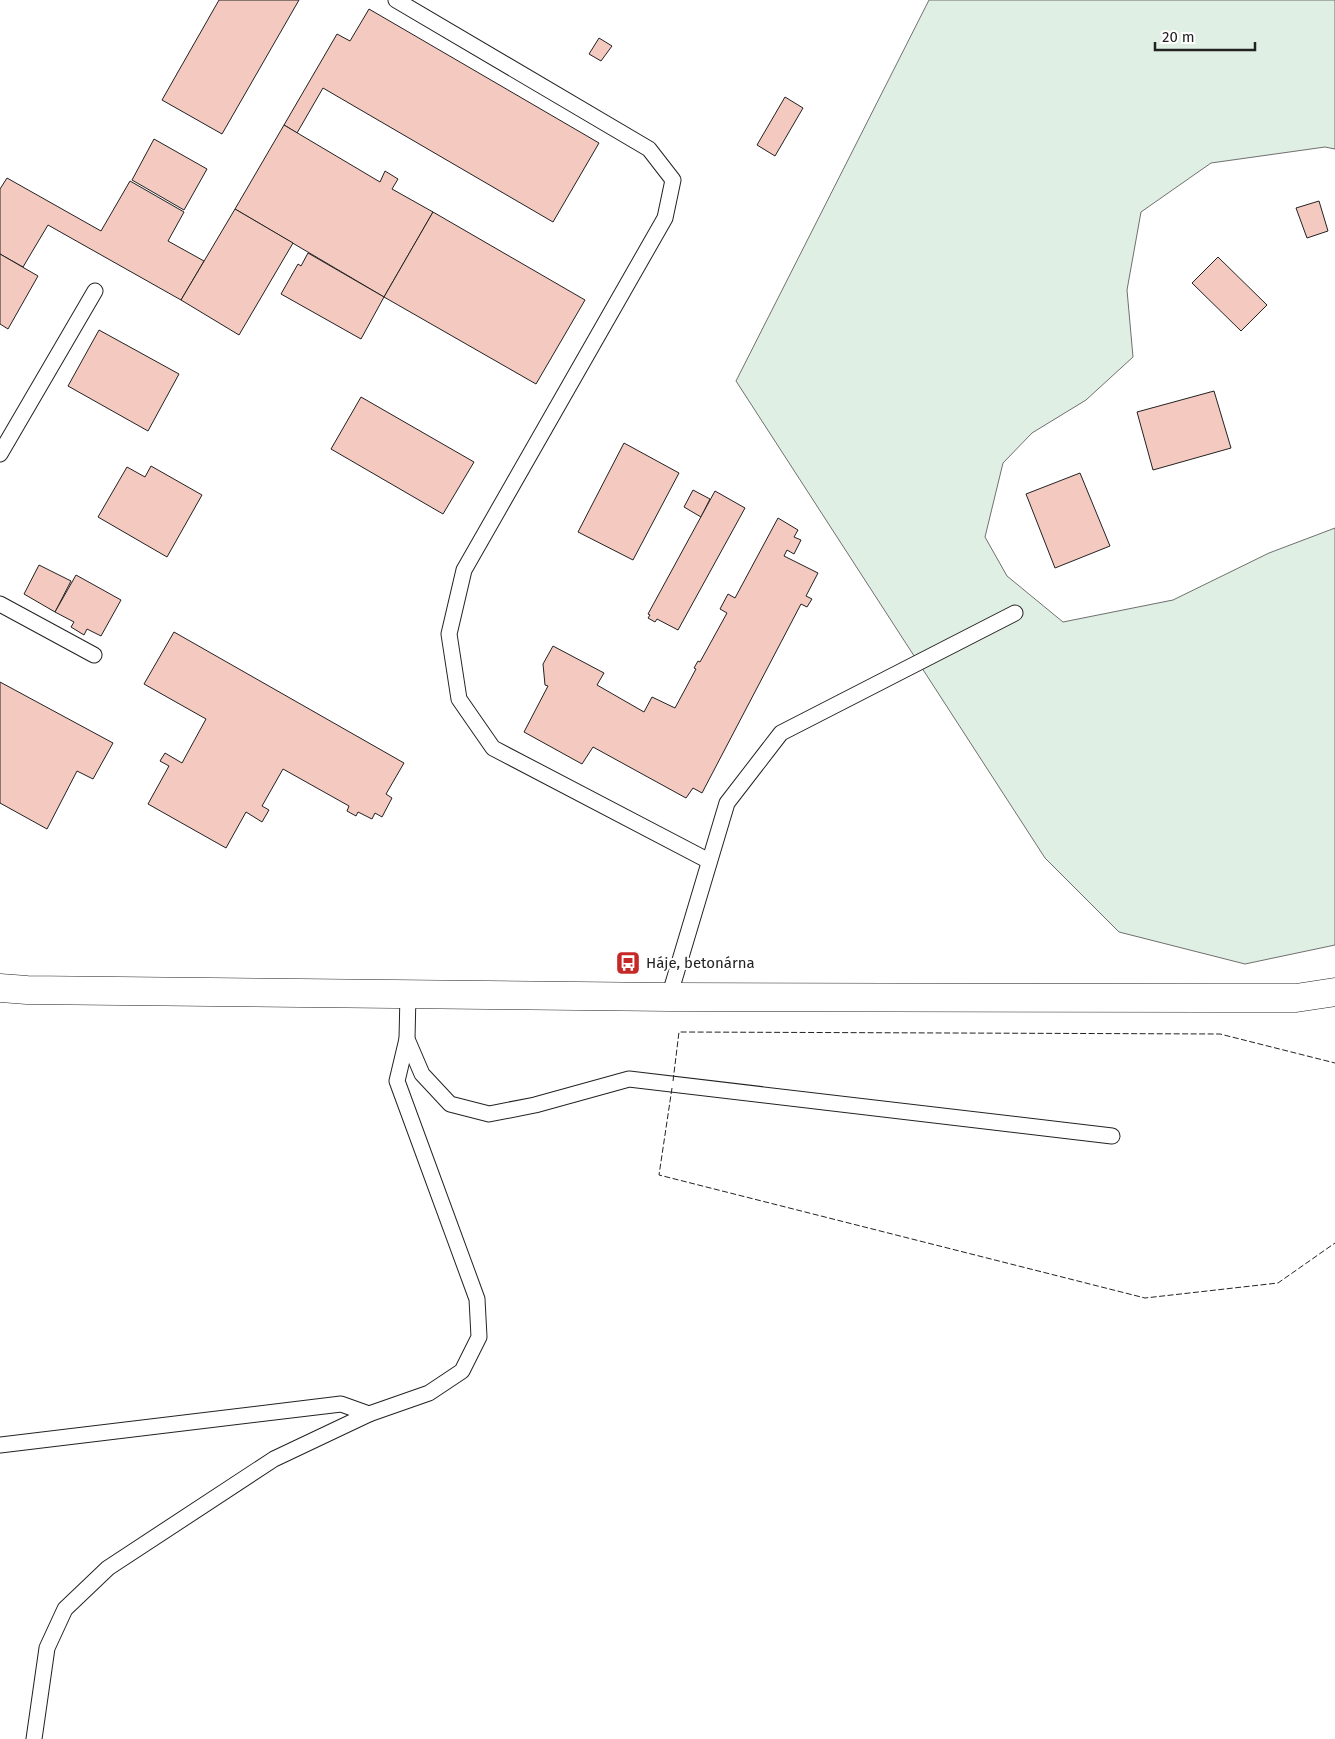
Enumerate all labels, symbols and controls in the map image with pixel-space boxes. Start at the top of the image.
scale bar [1155,20,1255,52]
text: 20 m [1162,28,1195,46]
bus stop icon: Háje, betonárna [615,950,641,976]
place label: Háje, betonárna [646,954,755,972]

